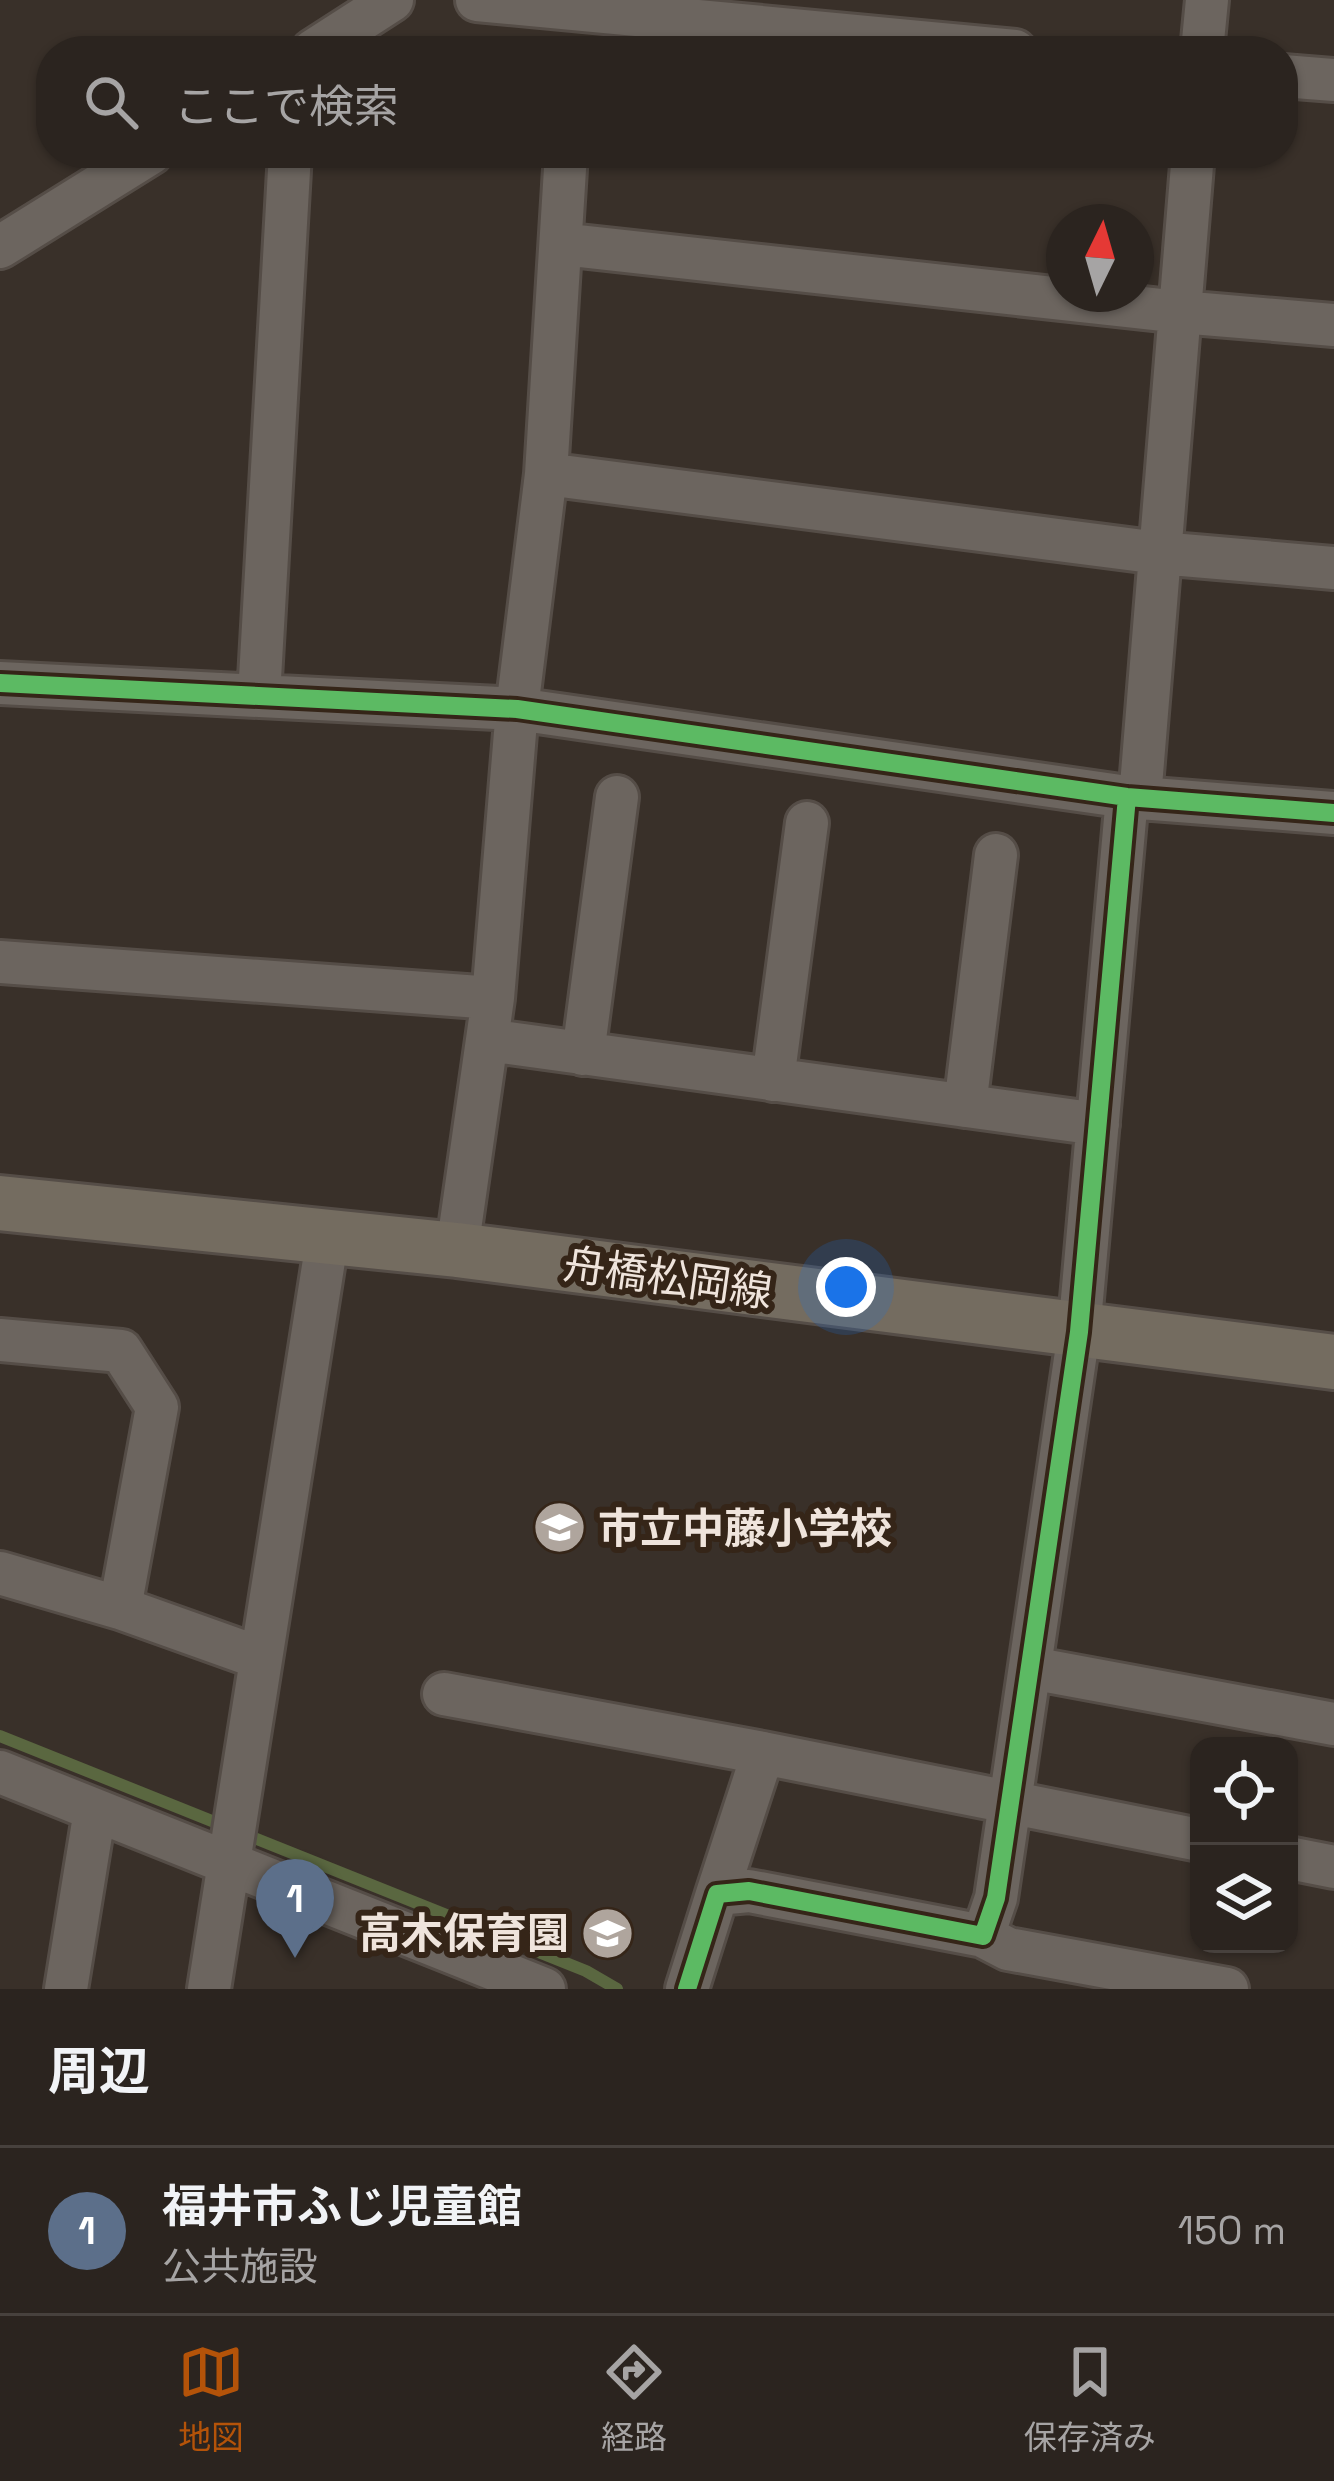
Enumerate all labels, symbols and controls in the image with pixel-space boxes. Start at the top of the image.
search box [36,36,1298,168]
icon: search [78,69,144,135]
text: ここで検索 [174,78,399,135]
north arrow [1046,204,1154,312]
street label: 舟橋松岡線 [560,1237,776,1319]
your location [816,1257,876,1317]
school or university icon: 市立中藤小学校 [531,1500,587,1556]
place label: 市立中藤小学校 [598,1502,892,1555]
map controls [1190,1737,1298,1953]
button: locate [1190,1737,1298,1845]
button: layers [1190,1845,1298,1953]
pin: 1 [256,1859,334,1958]
school or university icon: 高木保育園 [580,1905,636,1961]
place label: 高木保育園 [359,1907,569,1960]
text: 周辺 [48,2039,150,2104]
text: 福井市ふじ児童館 [162,2178,522,2235]
text: 1 [78,2206,96,2255]
text: 150 m [1178,2206,1286,2255]
text: 公共施設 [162,2242,318,2291]
tab: 地図 [178,2339,244,2459]
tab: 経路 [601,2339,667,2459]
tab: 保存済み [1024,2339,1156,2459]

